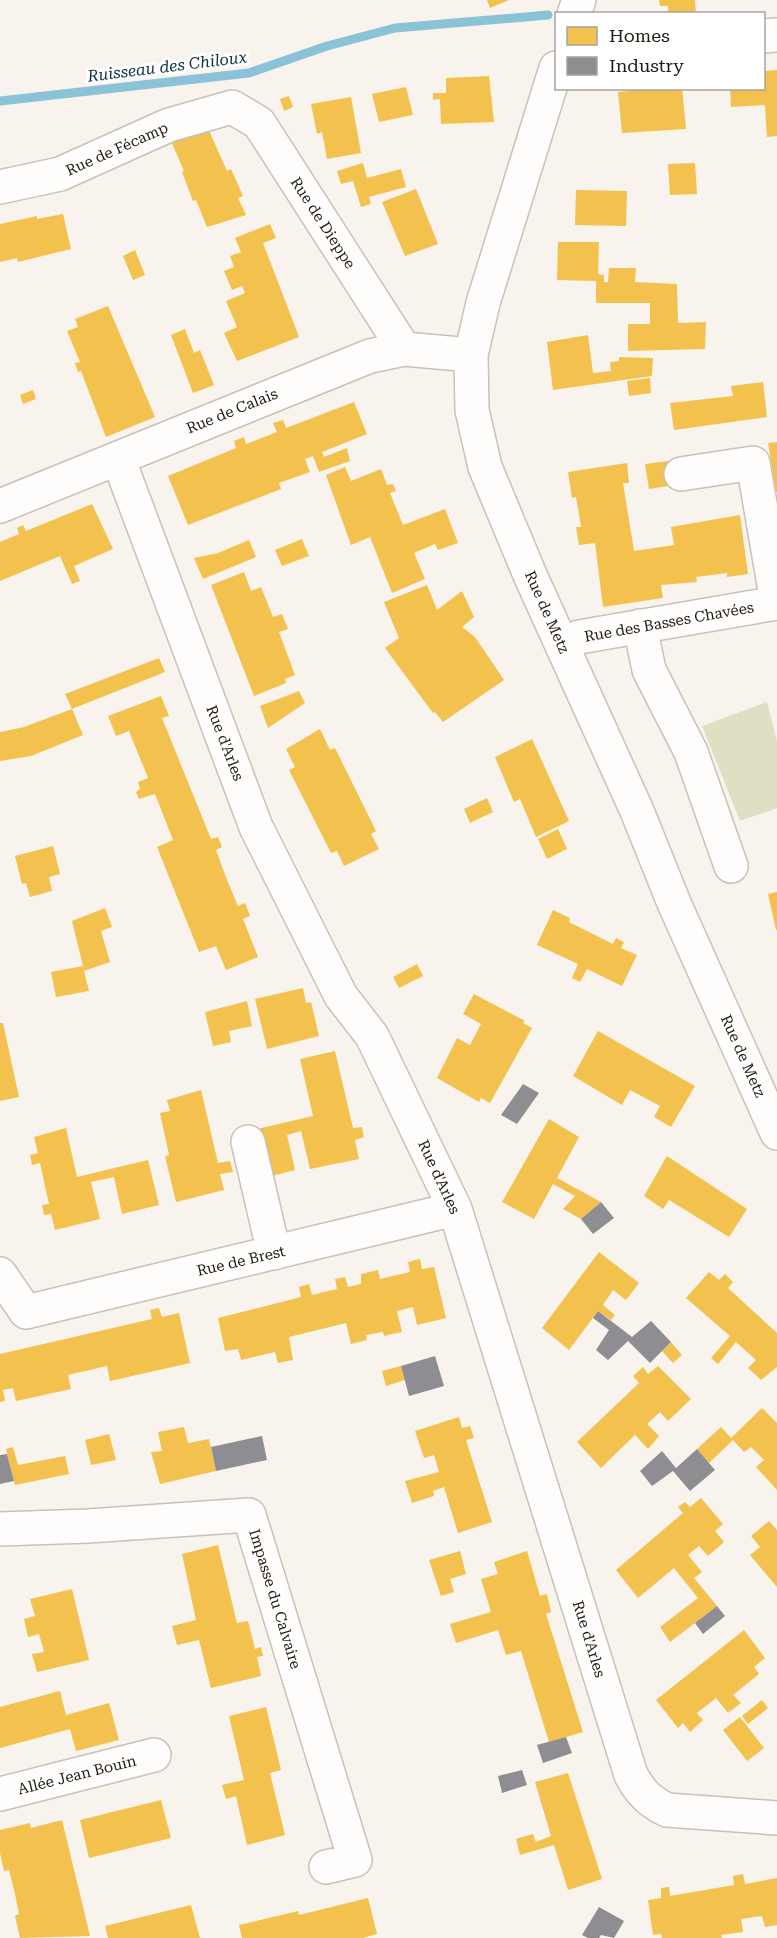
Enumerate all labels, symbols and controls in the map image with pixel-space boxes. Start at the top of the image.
legend [555,12,765,90]
text: Homes [609,25,670,46]
water label: Ruisseau des Chiloux [85,47,248,86]
text: Industry [609,55,684,76]
street label: Rue de Fécamp [63,118,171,180]
street label: Rue de Dieppe [287,174,359,272]
street label: Rue de Calais [184,385,280,437]
street label: Rue de Metz [521,568,573,656]
street label: Rue des Basses Chavées [583,598,755,646]
street label: Rue d'Arles [202,703,248,783]
street label: Rue de Metz [717,1012,769,1100]
street label: Rue d'Arles [414,1137,464,1217]
street label: Rue de Brest [195,1242,287,1280]
street label: Impasse du Calvaire [245,1527,305,1671]
street label: Rue d'Arles [569,1598,609,1680]
street label: Allée Jean Bouin [16,1751,138,1798]

